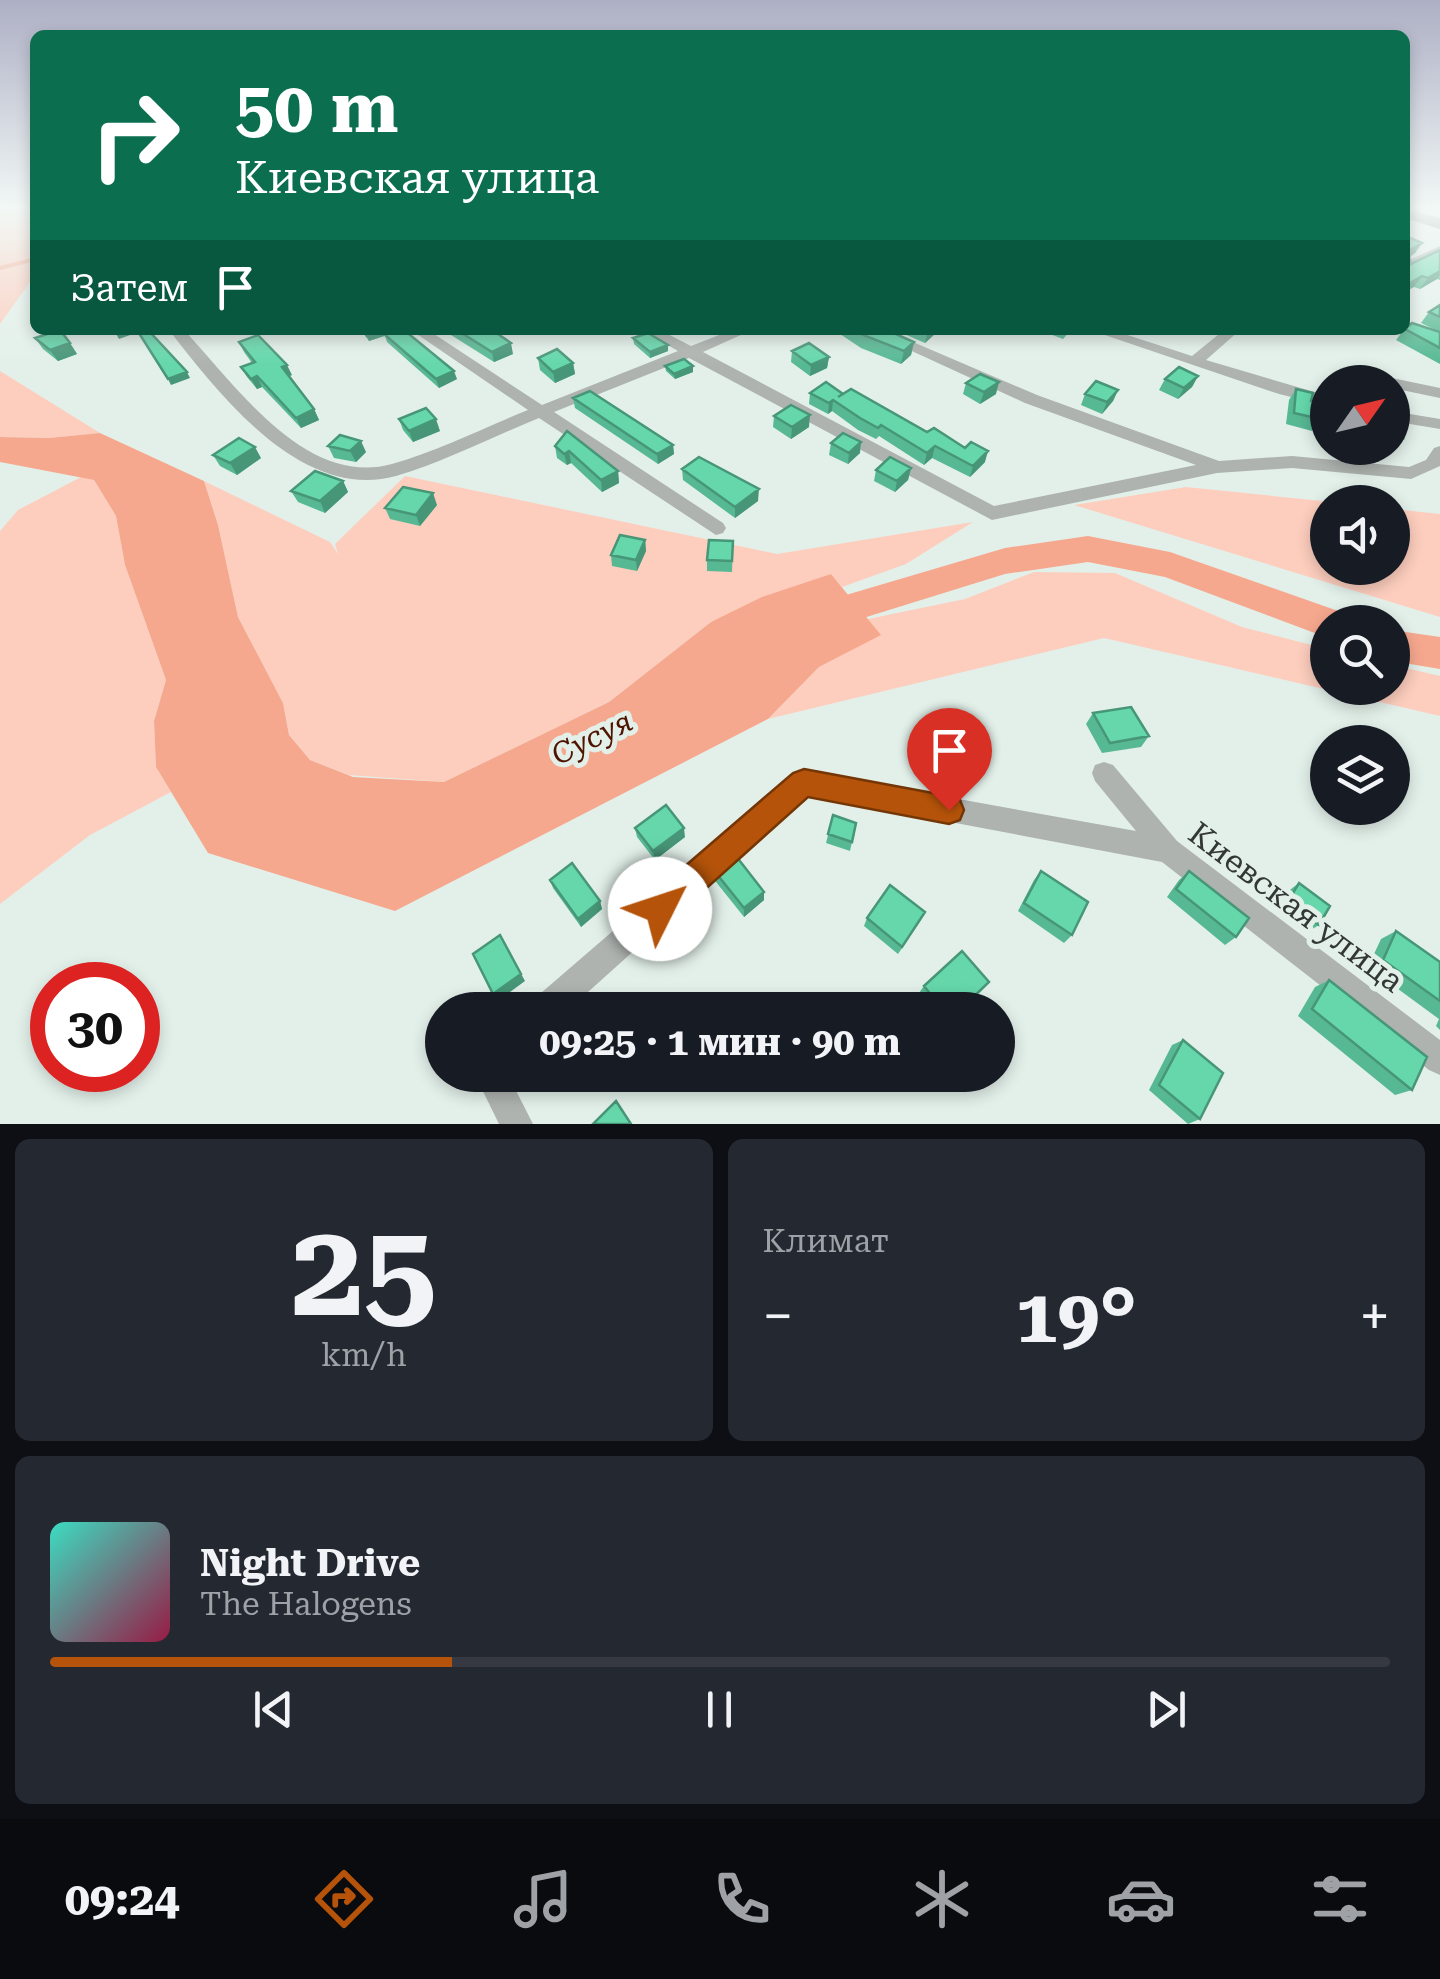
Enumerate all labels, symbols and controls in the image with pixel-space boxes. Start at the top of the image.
text: 50 m [235,67,399,149]
icon: right [70,70,200,200]
text: Киевская улица [235,151,599,204]
icon: arrive [208,260,263,315]
text: Затем [70,266,188,310]
north arrow [1310,365,1410,465]
map controls [1310,365,1410,825]
button: sound [1310,485,1410,585]
button: search [1310,605,1410,705]
water label: Сусуя [546,703,638,772]
pin [907,708,992,811]
icon: arrive [922,723,977,778]
button: layers [1310,725,1410,825]
street label: Киевская улица [1181,814,1411,1000]
position arrow [608,857,712,961]
speed limit sign: 30 [30,962,160,1092]
text: 09:25 · 1 мин · 90 m [539,1020,901,1064]
text: 25 [291,1194,437,1347]
text: Климат [763,1222,889,1260]
text: 19° [1016,1272,1137,1360]
text: − [763,1284,793,1348]
text: + [1359,1284,1390,1348]
text: km/h [321,1336,407,1374]
text: Night Drive [200,1541,420,1585]
text: The Halogens [200,1585,412,1623]
icon: previous [246,1682,301,1737]
icon: pause [692,1682,747,1737]
icon: next [1139,1682,1194,1737]
icon: directions [309,1864,379,1934]
icon: music [508,1864,578,1934]
icon: phone [707,1864,777,1934]
icon: climate [907,1864,977,1934]
icon: car [1106,1864,1176,1934]
icon: filters [1305,1864,1375,1934]
text: 09:24 [65,1873,180,1926]

